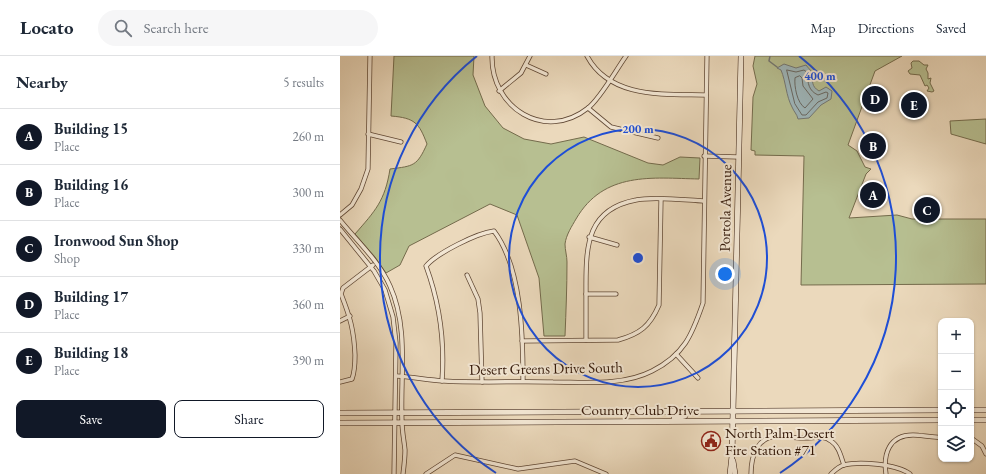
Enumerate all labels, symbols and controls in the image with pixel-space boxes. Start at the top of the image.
search box [98,10,378,46]
text: Locato [20,15,74,40]
icon: search [112,17,134,39]
text: Search here [144,18,209,37]
text: Map [810,19,836,37]
text: Directions [858,19,914,37]
text: Saved [936,19,966,37]
text: 400 m [804,68,836,84]
text: Nearby [16,71,68,93]
text: 5 results [283,74,324,91]
pin: D [862,84,888,114]
pin: E [901,90,927,120]
text: Building 15 [54,119,128,138]
text: 200 m [622,121,654,137]
text: A [24,128,34,145]
text: 260 m [293,128,324,145]
pin: B [860,131,886,161]
text: Place [54,138,80,155]
street label: Portola Avenue [715,164,735,252]
text: Building 16 [54,175,128,194]
pin: A [860,180,886,210]
text: B [25,184,33,201]
text: 300 m [293,184,324,201]
text: Place [54,194,80,211]
pin: C [914,195,940,225]
text: Ironwood Sun Shop [54,231,178,250]
text: C [24,240,34,257]
text: 330 m [293,240,324,257]
text: Shop [54,250,80,267]
centre of rings [631,251,645,265]
your location [715,264,735,284]
text: Building 17 [54,287,128,306]
text: D [24,296,34,313]
text: 360 m [293,296,324,313]
text: Place [54,306,80,323]
map controls [938,318,974,462]
button: + [938,318,974,354]
text: Building 18 [54,343,128,362]
text: E [25,352,33,369]
text: 390 m [293,352,324,369]
button: − [938,354,974,390]
street label: Desert Greens Drive South [469,357,623,379]
text: Place [54,362,80,379]
button: locate [938,390,974,426]
button: Save [16,400,166,438]
button: Share [174,400,324,438]
street label: Country Club Drive [581,400,699,419]
place label: North Palm Desert Fire Station #71 [725,423,834,459]
button: layers [938,426,974,462]
public building icon: North Palm Desert Fire Station #71 [700,430,722,452]

